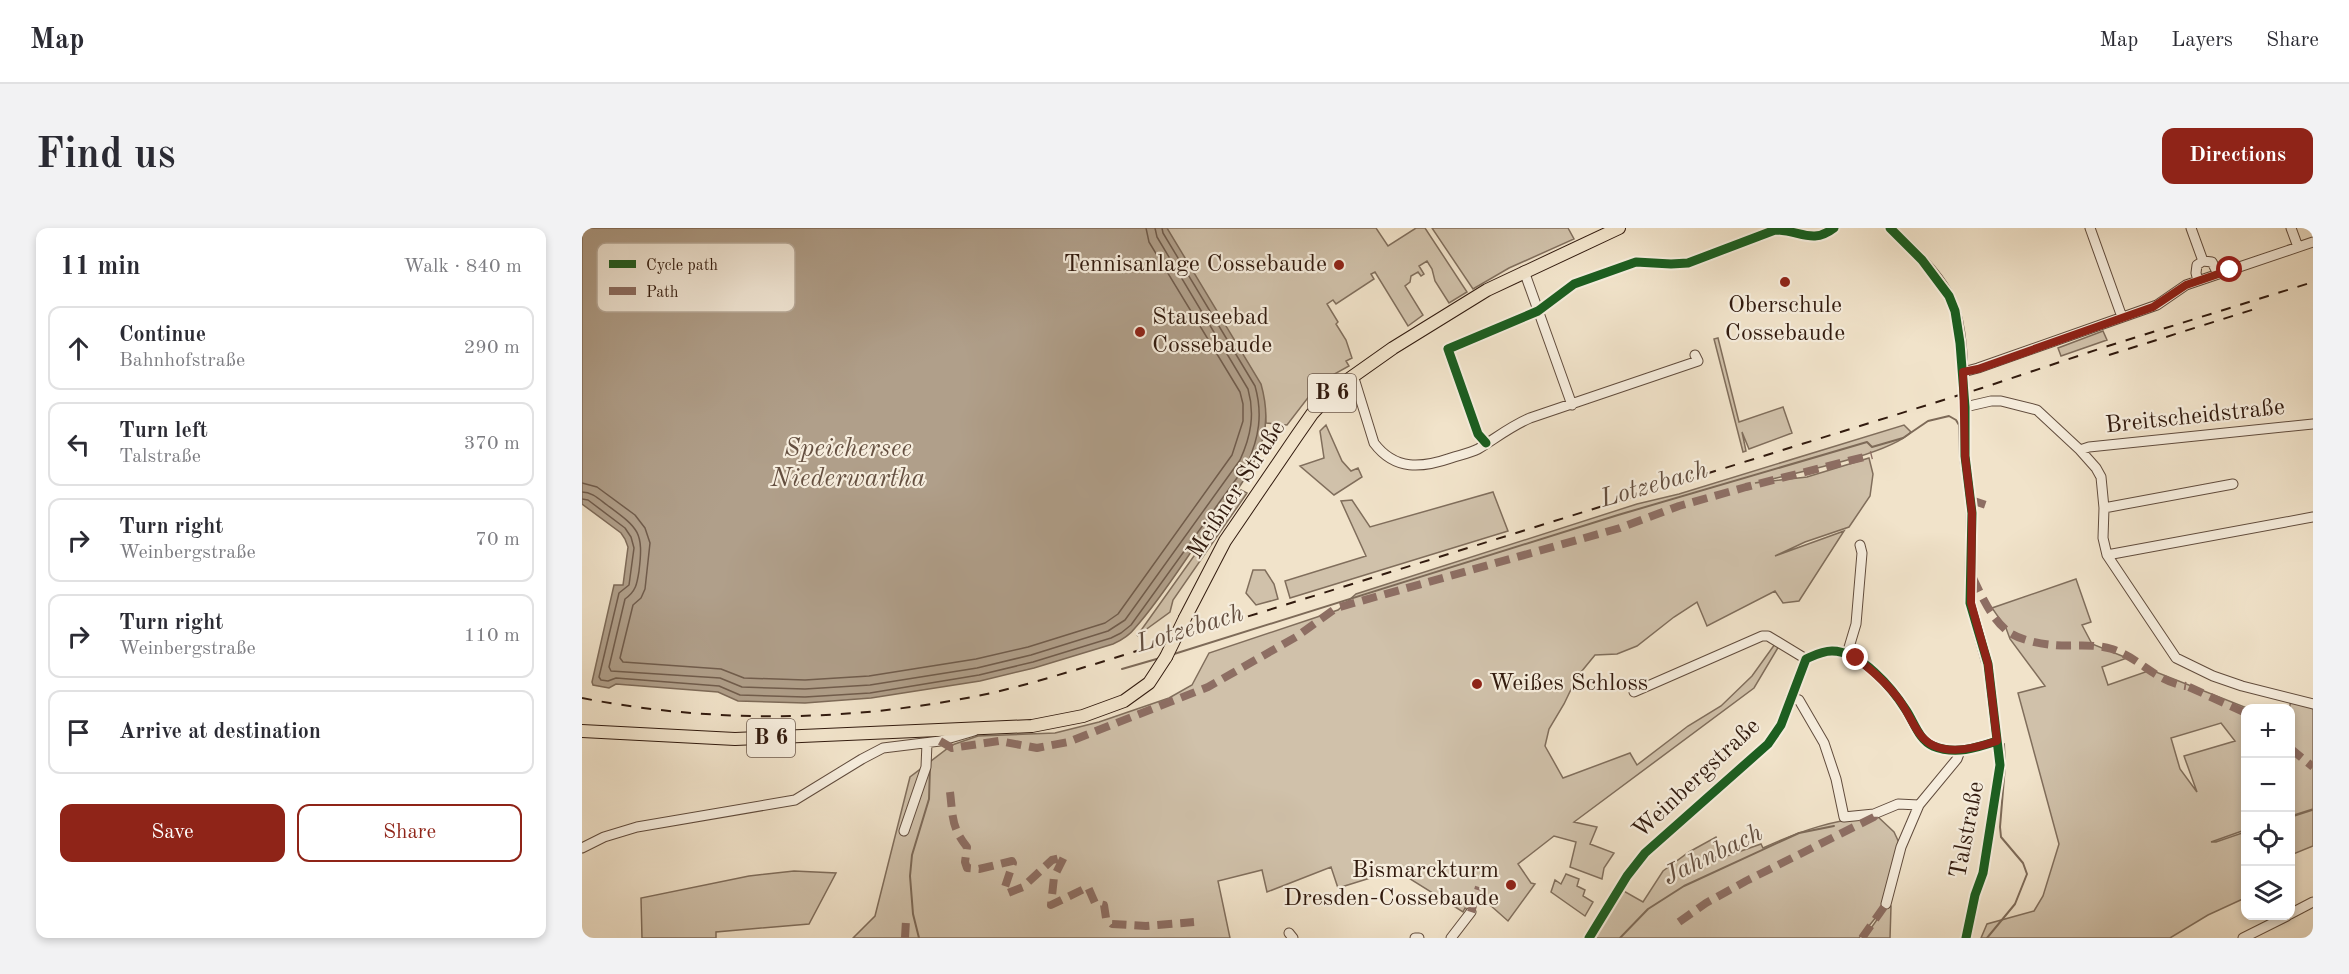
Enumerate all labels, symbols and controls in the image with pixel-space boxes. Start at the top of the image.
text: Map [30,27,84,55]
text: Map [2099,30,2138,51]
text: Layers [2171,30,2233,51]
text: Share [2266,30,2319,51]
button: Directions [2162,128,2313,184]
text: Find us [36,135,175,177]
legend [597,243,795,312]
place label: Tennisanlage Cossebaude [1063,253,1327,277]
text: 11 min [60,254,140,280]
route start [2216,256,2242,282]
text: Walk · 840 m [403,257,522,277]
text: Cycle path [646,258,718,274]
marker: Tennisanlage Cossebaude [1332,258,1346,272]
marker: Oberschule Cossebaude [1778,275,1792,289]
text: Path [646,285,679,301]
place label: Oberschule Cossebaude [1725,294,1845,346]
place label: Stauseebad Cossebaude [1152,306,1272,358]
text: Continue [119,324,206,346]
marker: Stauseebad Cossebaude [1133,325,1147,339]
icon: ahead [62,332,95,365]
text: 290 m [464,338,520,358]
text: Bahnhofstraße [119,351,245,371]
road number: B 6 [1308,374,1356,412]
street label: Breitscheidstraße [2104,396,2286,438]
street label: Meißner Straße [1184,417,1290,563]
text: Turn left [119,420,208,442]
icon: left [62,428,95,461]
text: 370 m [464,434,520,454]
water label: Speichersee Niederwartha [770,436,925,492]
text: Talstraße [119,447,201,467]
water label: Lotzebach [1596,457,1711,513]
text: Turn right [119,516,223,538]
icon: right [62,524,95,557]
text: 70 m [475,530,520,550]
text: Weinbergstraße [119,543,256,563]
water label: Lotzebach [1132,600,1247,658]
text: Turn right [119,612,223,634]
icon: right [62,620,95,653]
text: 110 m [464,626,520,646]
text: Weinbergstraße [119,639,256,659]
route end [1842,644,1868,670]
place label: Weißes Schloss [1489,672,1648,696]
marker: Weißes Schloss [1470,677,1484,691]
map controls [2241,704,2295,920]
button: + [2241,704,2295,758]
street label: Weinbergstraße [1629,714,1765,844]
icon: arrive [62,716,95,749]
road number: B 6 [747,719,795,757]
text: Arrive at destination [119,721,321,743]
button: − [2241,758,2295,812]
street label: Talstraße [1947,779,1989,881]
button: Save [60,804,285,862]
button: Share [297,804,522,862]
button: locate [2241,812,2295,866]
water label: Jahnbach [1659,820,1767,890]
place label: Bismarckturm Dresden-Cossebaude [1283,859,1499,911]
button: layers [2241,866,2295,920]
marker: Bismarckturm Dresden-Cossebaude [1504,878,1518,892]

